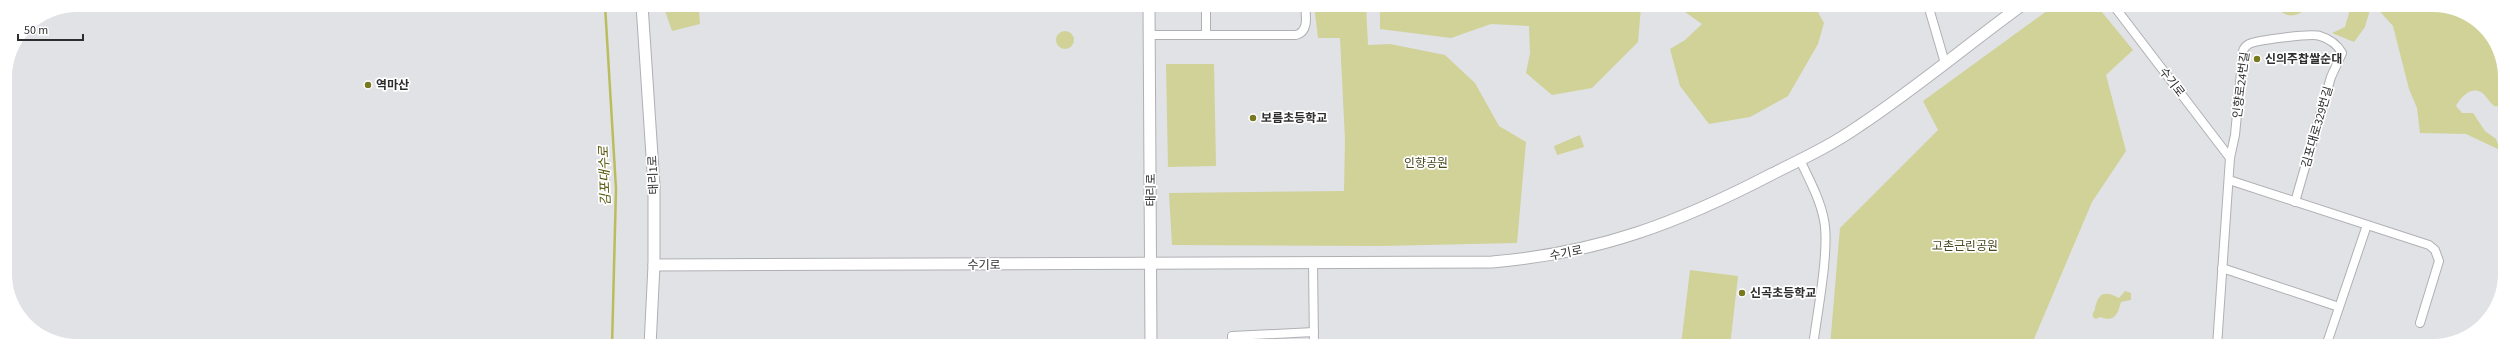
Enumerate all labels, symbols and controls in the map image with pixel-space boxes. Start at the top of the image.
scale bar [18,16,83,42]
text: 50 m [24,22,48,39]
street label: 인향로24번길 [2229,51,2254,119]
place label: 신의주찹쌀순대 [2265,51,2342,68]
marker: 신의주찹쌀순대 [2252,54,2262,64]
street label: 수기로 [2155,64,2188,101]
place label: 역마산 [376,77,409,94]
marker: 역마산 [363,80,373,90]
street label: 김포대로329번길 [2298,84,2337,170]
place label: 보름초등학교 [1261,110,1327,127]
marker: 보름초등학교 [1248,113,1258,123]
water label: 김포대수로 [595,145,615,206]
street label: 태리1로 [644,155,663,195]
park label: 인향공원 [1404,155,1448,172]
street label: 태리로 [1143,173,1160,207]
park label: 고촌근린공원 [1932,238,1998,255]
street label: 수기로 [1548,242,1584,265]
street label: 수기로 [967,257,1001,274]
place label: 신곡초등학교 [1750,285,1816,302]
marker: 신곡초등학교 [1737,288,1747,298]

